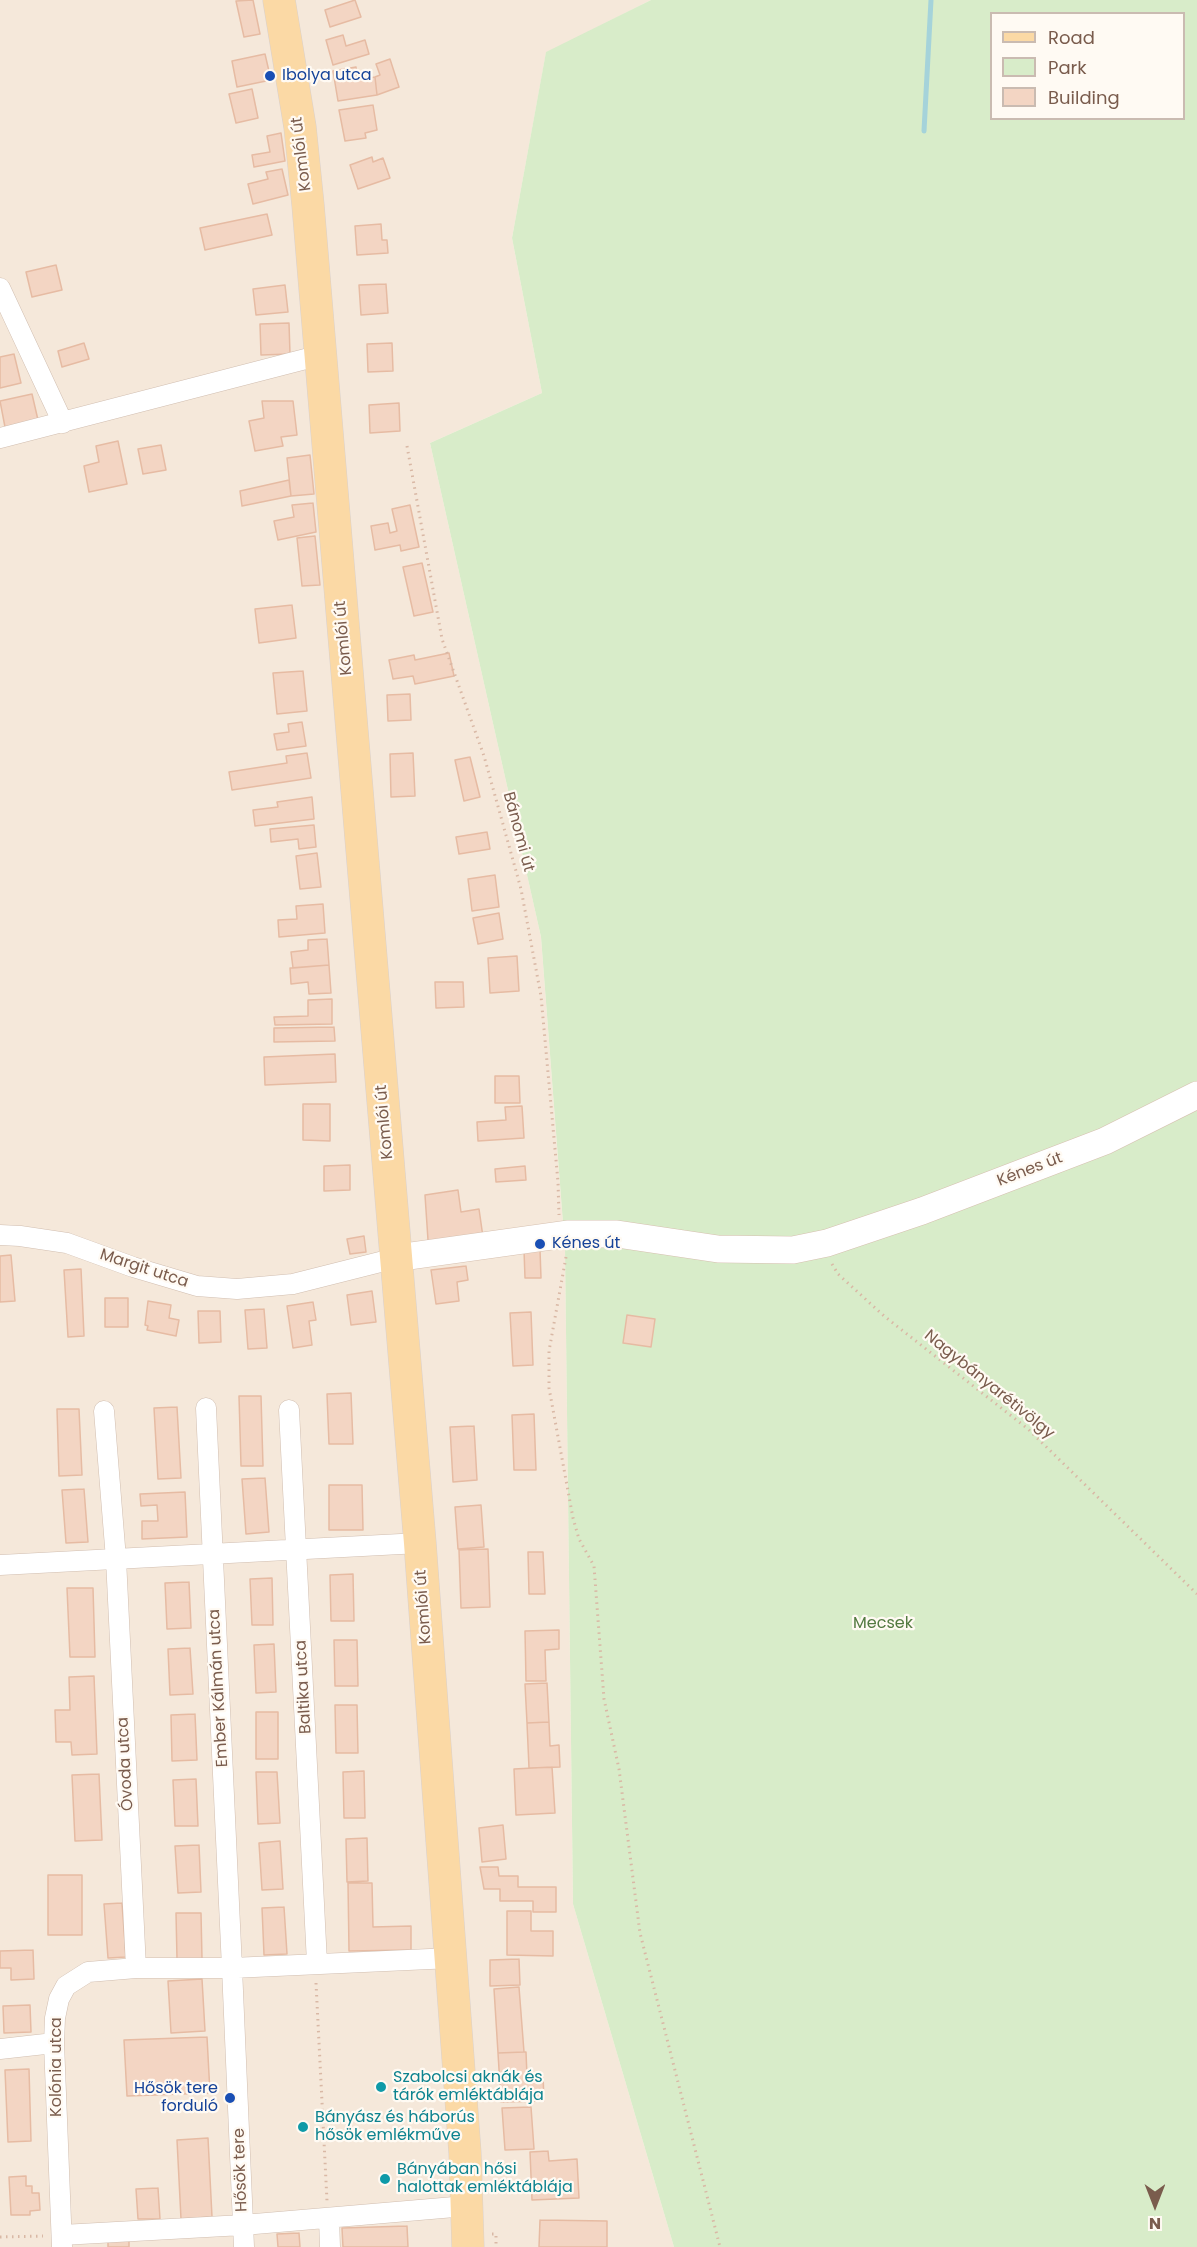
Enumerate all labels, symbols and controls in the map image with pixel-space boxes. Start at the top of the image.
legend [990,12,1185,120]
text: Road [1048,25,1095,50]
text: Park [1048,55,1087,80]
place label: Ibolya utca [282,66,372,86]
marker: Ibolya utca [263,69,277,83]
text: Building [1048,85,1120,110]
street label: Komlói út [288,116,316,192]
street label: Komlói út [331,600,357,676]
street label: Bánomi út [498,790,538,874]
street label: Komlói út [372,1084,398,1160]
street label: Kénes út [995,1149,1065,1191]
place label: Kénes út [552,1234,620,1254]
marker: Kénes út [533,1237,547,1251]
street label: Margit utca [97,1246,191,1292]
street label: Nagybányarétivölgy [920,1326,1058,1444]
street label: Komlói út [412,1569,436,1645]
street label: Ember Kálmán utca [205,1608,233,1768]
park label: Mecsek [853,1614,913,1634]
street label: Baltika utca [292,1639,316,1735]
street label: Óvoda utca [114,1716,138,1812]
street label: Kolónia utca [47,2017,67,2117]
place label: Szabolcsi aknák és tárók emléktáblája [393,2068,544,2106]
place label: Hősök tere forduló [134,2079,218,2117]
marker: Szabolcsi aknák és tárók emléktáblája [374,2080,388,2094]
marker: Hősök tere forduló [223,2091,237,2105]
place label: Bányász és háborús hősök emlékműve [315,2108,475,2146]
marker: Bányász és háborús hősök emlékműve [296,2120,310,2134]
street label: Hősök tere [230,2128,252,2212]
place label: Bányában hősi halottak emléktáblája [397,2160,573,2198]
marker: Bányában hősi halottak emléktáblája [378,2172,392,2186]
north arrow [1125,2175,1185,2235]
text: N [1149,2212,1161,2235]

